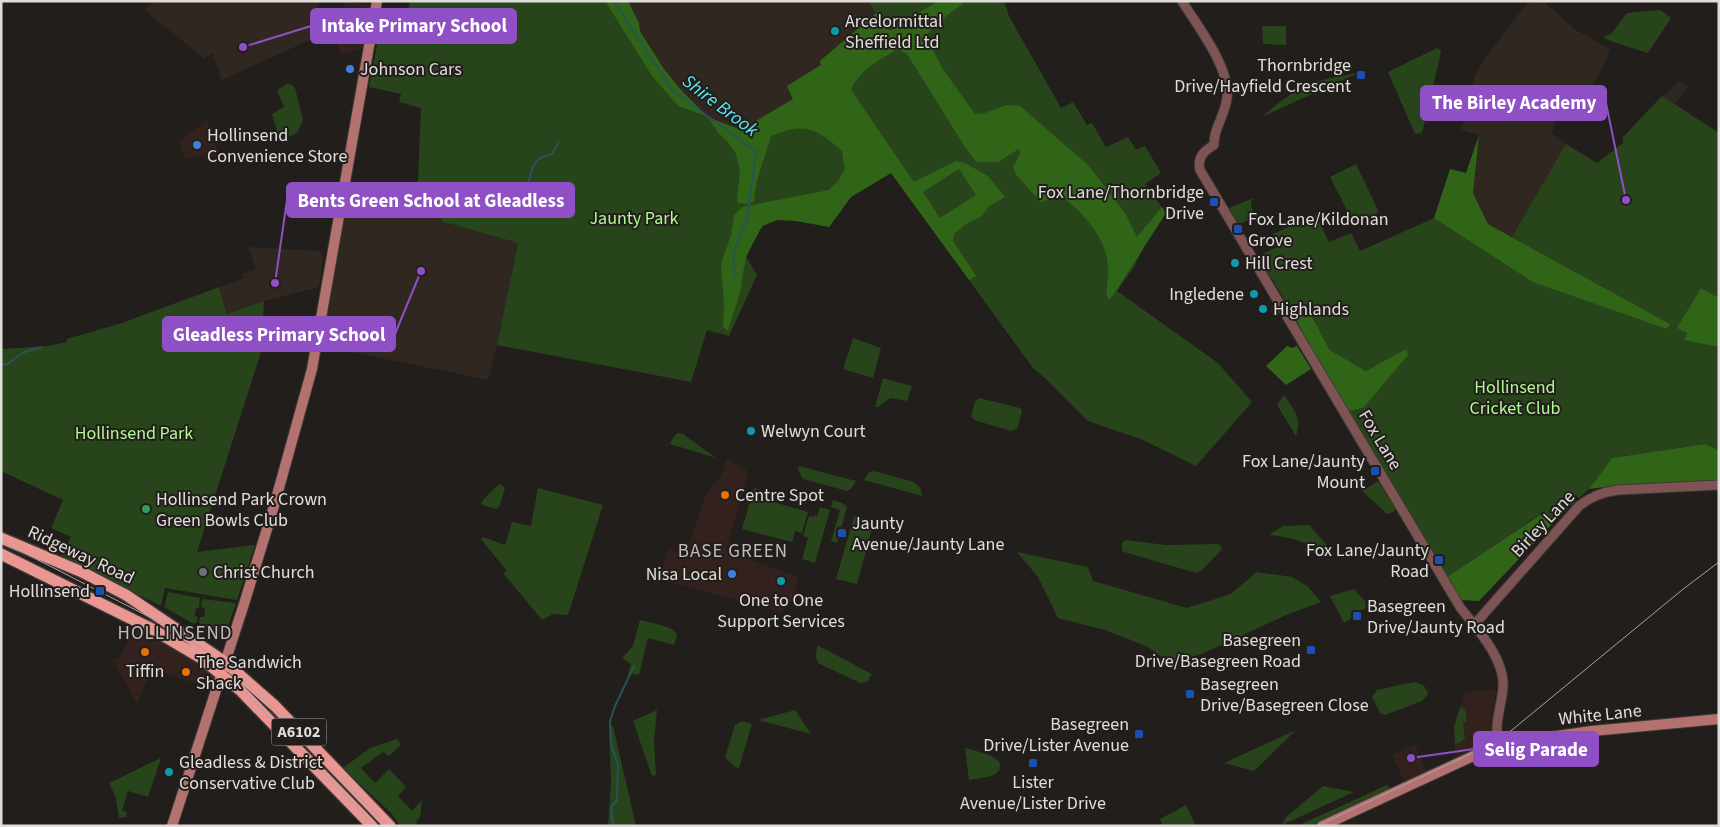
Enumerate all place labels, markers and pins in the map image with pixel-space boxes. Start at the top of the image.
callout: Intake Primary School [311,9,516,43]
place label: Arcelormittal Sheffield Ltd [845,9,943,55]
marker: Arcelormittal Sheffield Ltd [829,25,841,37]
place label: Thornbridge Drive/Hayfield Crescent [1174,53,1351,99]
place label: Johnson Cars [360,57,462,82]
marker: Johnson Cars [344,63,356,75]
marker: Thornbridge Drive/Hayfield Crescent [1355,69,1367,81]
callout: The Birley Academy [1421,86,1606,120]
place label: Hollinsend Convenience Store [207,123,347,169]
marker: Hollinsend Convenience Store [191,139,203,151]
place label: Fox Lane/Thornbridge Drive [1038,180,1204,226]
callout: Bents Green School at Gleadless [287,183,574,217]
marker: Fox Lane/Thornbridge Drive [1208,196,1220,208]
place label: Fox Lane/Kildonan Grove [1248,207,1389,253]
marker: Fox Lane/Kildonan Grove [1232,223,1244,235]
place label: Hill Crest [1245,251,1312,276]
marker: Hill Crest [1229,257,1241,269]
place label: Ingledene [1169,282,1244,307]
marker: Ingledene [1248,288,1260,300]
place label: Highlands [1273,297,1349,322]
marker: Highlands [1257,303,1269,315]
callout: Gleadless Primary School [163,317,395,351]
place label: Welwyn Court [761,419,866,444]
marker: Welwyn Court [745,425,757,437]
place label: Fox Lane/Jaunty Mount [1242,449,1366,495]
marker: Fox Lane/Jaunty Mount [1369,465,1381,477]
place label: Centre Spot [735,483,824,508]
place label: Hollinsend Park Crown Green Bowls Club [156,487,327,533]
marker: Centre Spot [719,489,731,501]
marker: Hollinsend Park Crown Green Bowls Club [140,503,152,515]
place label: Jaunty Avenue/Jaunty Lane [852,511,1004,557]
marker: Jaunty Avenue/Jaunty Lane [836,527,848,539]
place label: Fox Lane/Jaunty Road [1306,538,1430,584]
marker: Fox Lane/Jaunty Road [1433,554,1445,566]
place label: Christ Church [213,560,315,585]
place label: Nisa Local [646,562,722,587]
marker: Christ Church [197,566,209,578]
marker: Nisa Local [726,568,738,580]
marker: One to One Support Services [775,575,787,587]
place label: Hollinsend [9,579,90,604]
marker: Hollinsend [94,585,106,597]
place label: One to One Support Services [717,588,845,634]
place label: Basegreen Drive/Jaunty Road [1367,594,1505,640]
marker: Basegreen Drive/Jaunty Road [1351,610,1363,622]
place label: Basegreen Drive/Basegreen Road [1135,628,1301,674]
marker: Basegreen Drive/Basegreen Road [1305,644,1317,656]
marker: Tiffin [139,646,151,658]
place label: The Sandwich Shack [196,650,302,696]
place label: Tiffin [126,659,164,684]
marker: The Sandwich Shack [180,666,192,678]
place label: Basegreen Drive/Basegreen Close [1200,672,1369,718]
marker: Basegreen Drive/Basegreen Close [1184,688,1196,700]
place label: Basegreen Drive/Lister Avenue [983,712,1129,758]
marker: Basegreen Drive/Lister Avenue [1133,728,1145,740]
callout: Selig Parade [1474,732,1598,766]
place label: Gleadless & District Conservative Club [179,750,323,796]
marker: Lister Avenue/Lister Drive [1027,757,1039,769]
marker: Gleadless & District Conservative Club [163,766,175,778]
place label: Lister Avenue/Lister Drive [960,770,1106,816]

